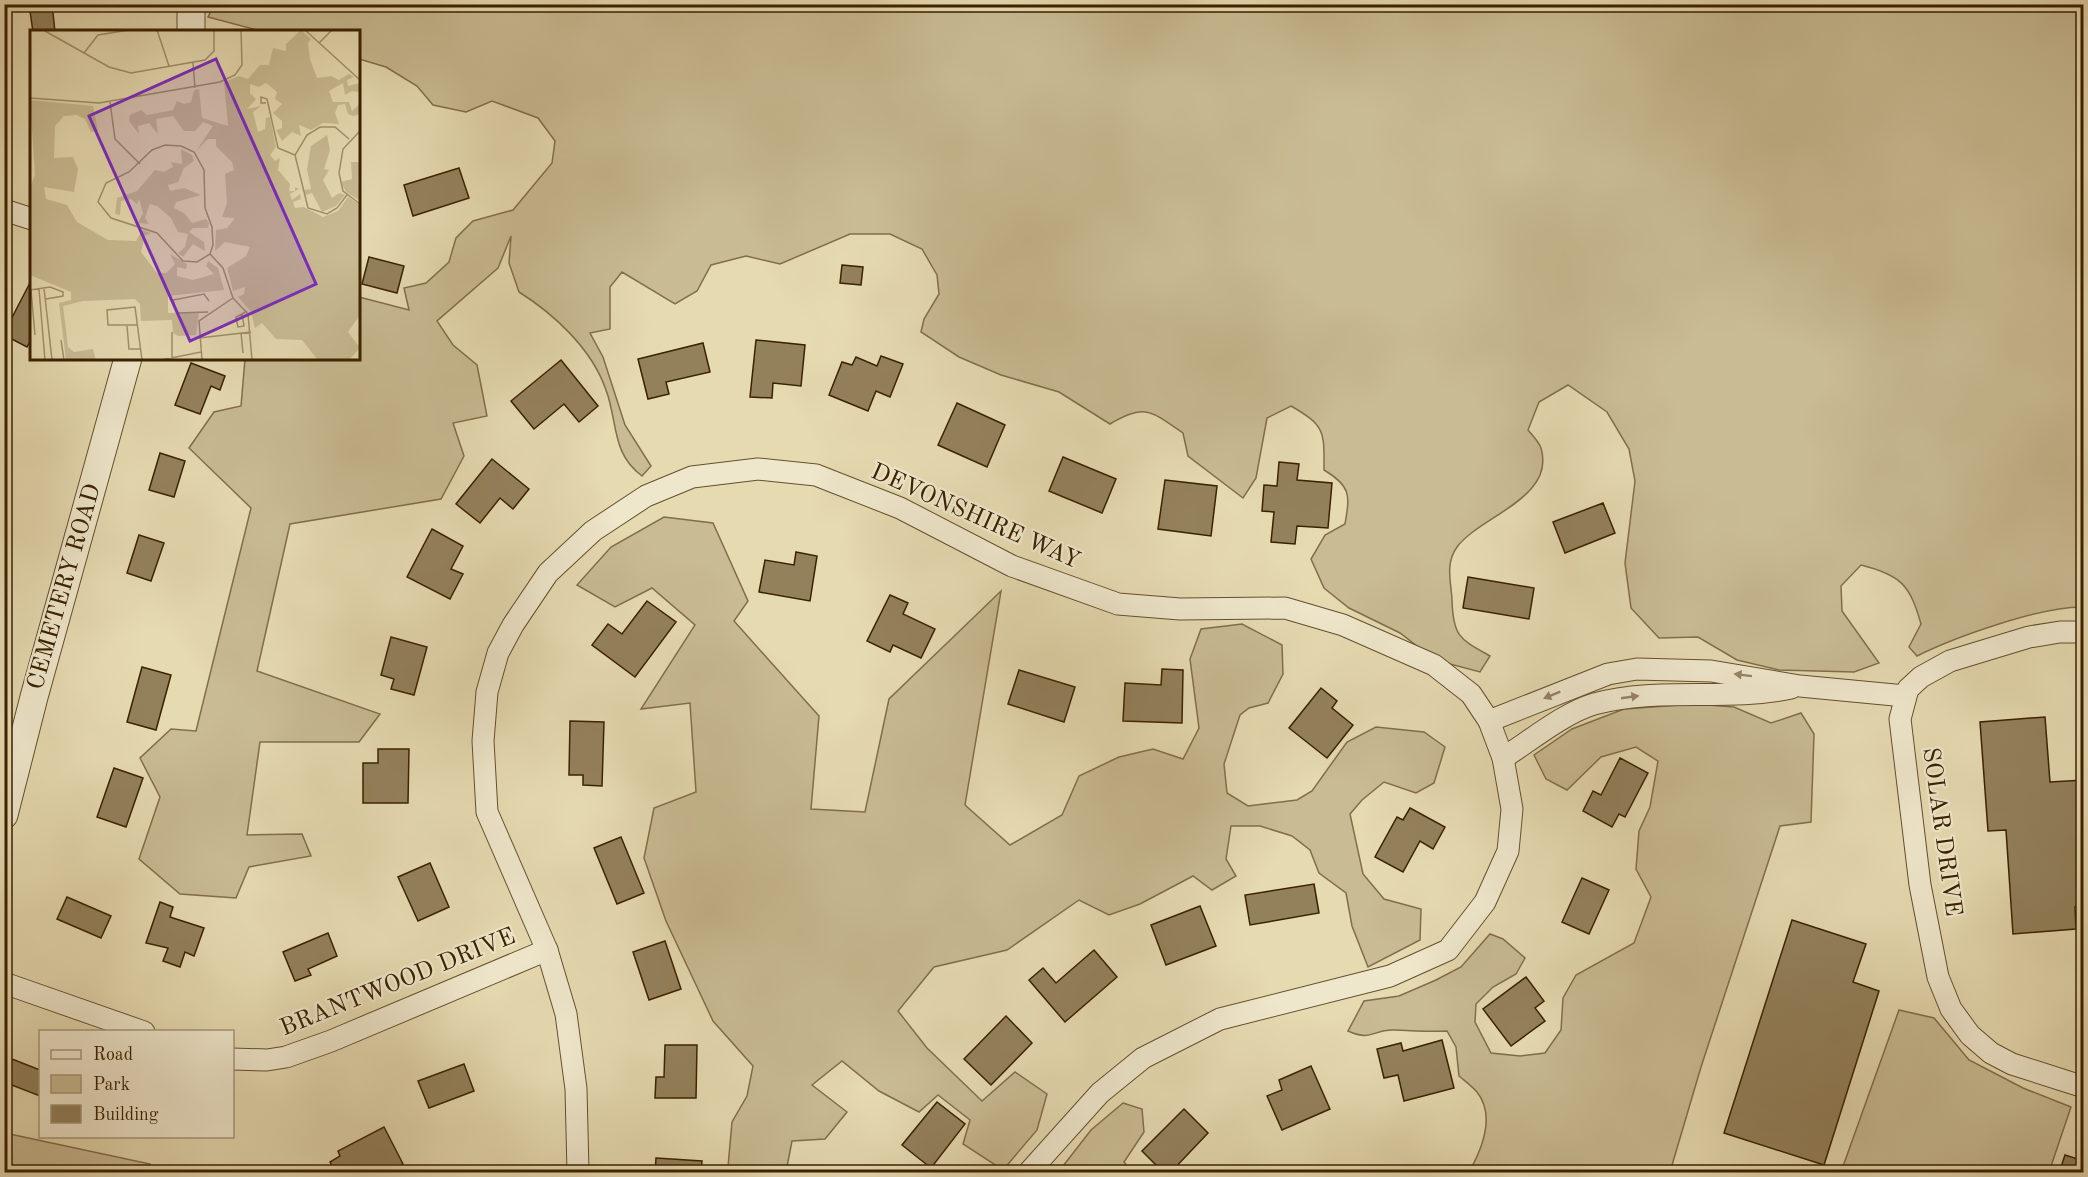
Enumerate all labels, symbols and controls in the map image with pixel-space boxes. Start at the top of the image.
inset map [30,30,360,360]
street label: DEVONSHIRE WAY [867,460,1083,574]
street label: CEMETERY ROAD [24,481,106,693]
one-way arrow [1733,671,1752,680]
one-way arrow [1543,691,1561,700]
one-way arrow [1621,692,1640,702]
street label: SOLAR DRIVE [1917,746,1965,918]
street label: BRANTWOOD DRIVE [277,925,519,1041]
legend [39,1030,234,1138]
text: Road [93,1046,133,1064]
text: Park [93,1076,130,1094]
text: Building [93,1106,159,1124]

